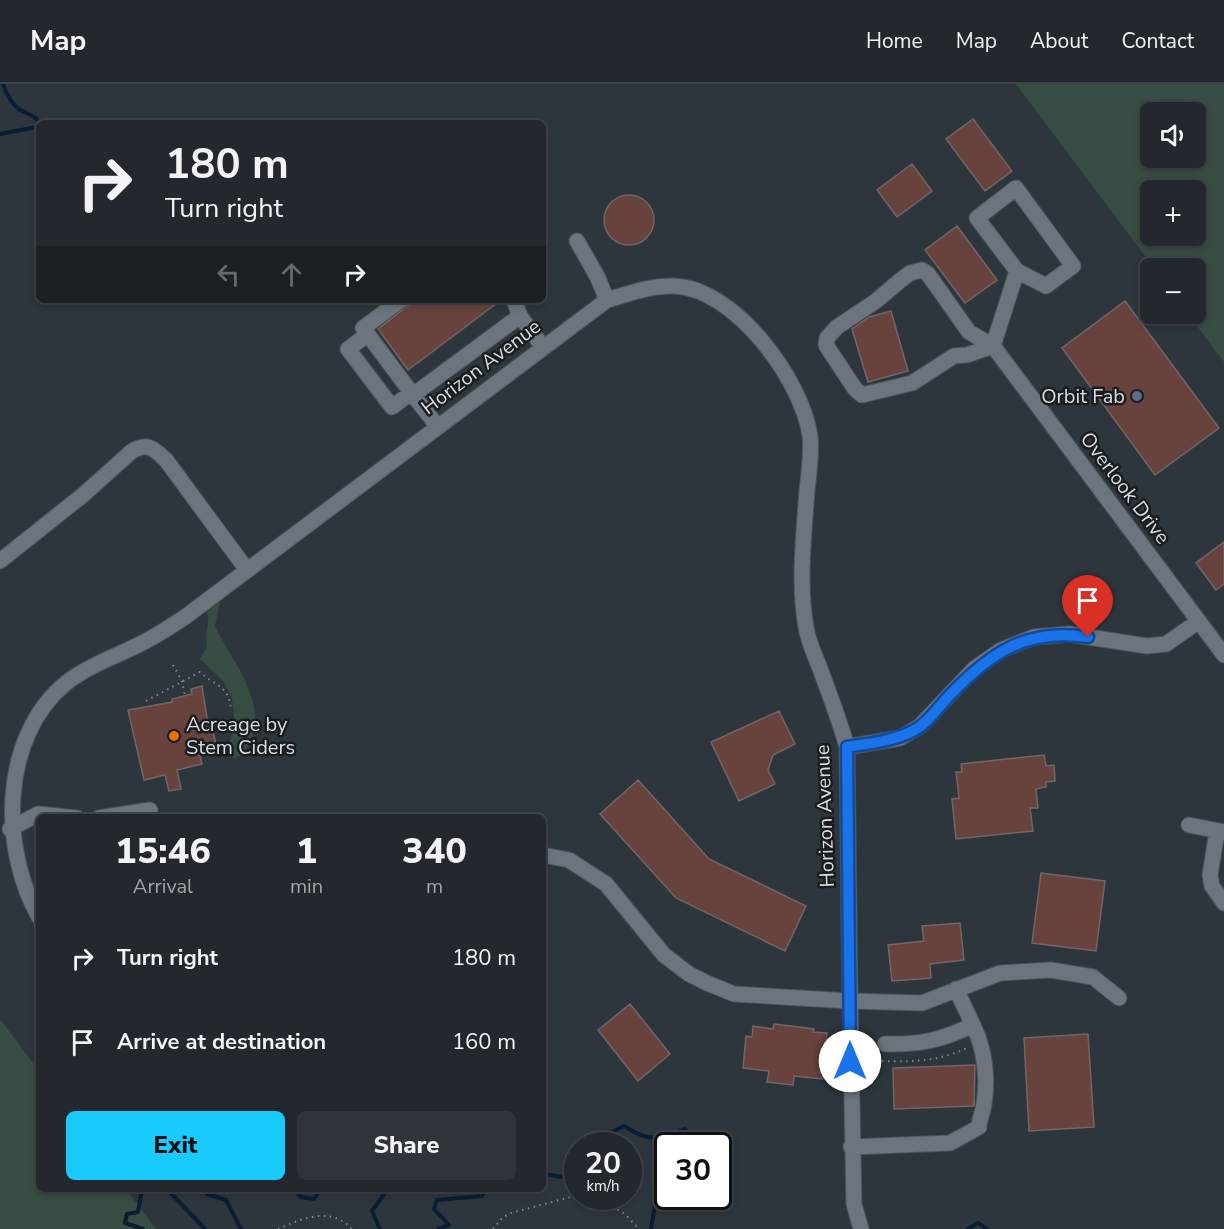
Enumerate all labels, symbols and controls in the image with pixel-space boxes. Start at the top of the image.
text: Map [30,22,86,60]
text: Home [866,27,923,55]
text: Map [956,27,997,55]
text: About [1030,27,1088,55]
text: Contact [1121,27,1194,55]
map controls [1140,102,1206,324]
button: sound [1140,102,1206,168]
text: 180 m [165,136,289,193]
icon: right [66,144,144,222]
button: + [1140,180,1206,246]
text: Turn right [165,190,283,227]
icon: left [212,258,245,291]
icon: ahead [275,258,308,291]
icon: right [338,258,371,291]
button: − [1140,258,1206,324]
street label: Horizon Avenue [416,313,546,421]
place label: Orbit Fab [1041,383,1125,410]
marker: Orbit Fab [1130,389,1144,403]
street label: Overlook Drive [1074,426,1176,550]
pin [1062,575,1113,637]
icon: arrive [1071,584,1104,617]
place label: Acreage by Stem Ciders [186,711,295,761]
marker: Acreage by Stem Ciders [167,729,181,743]
street label: Horizon Avenue [809,744,841,888]
text: 15:46 [115,827,211,876]
text: 1 [296,827,317,876]
text: 340 [402,827,467,876]
text: Arrival [133,873,193,900]
text: min [290,873,323,900]
text: m [426,873,443,900]
icon: right [66,942,99,975]
text: Turn right [117,943,218,973]
text: 180 m [452,943,516,973]
icon: arrive [66,1026,99,1059]
text: Arrive at destination [117,1027,326,1057]
text: 160 m [452,1027,516,1057]
position arrow [818,1029,882,1093]
button: Exit [66,1111,285,1180]
button: Share [297,1111,516,1180]
speed limit sign: 30 [654,1132,732,1210]
text: 20 [585,1143,621,1184]
text: km/h [586,1176,620,1196]

